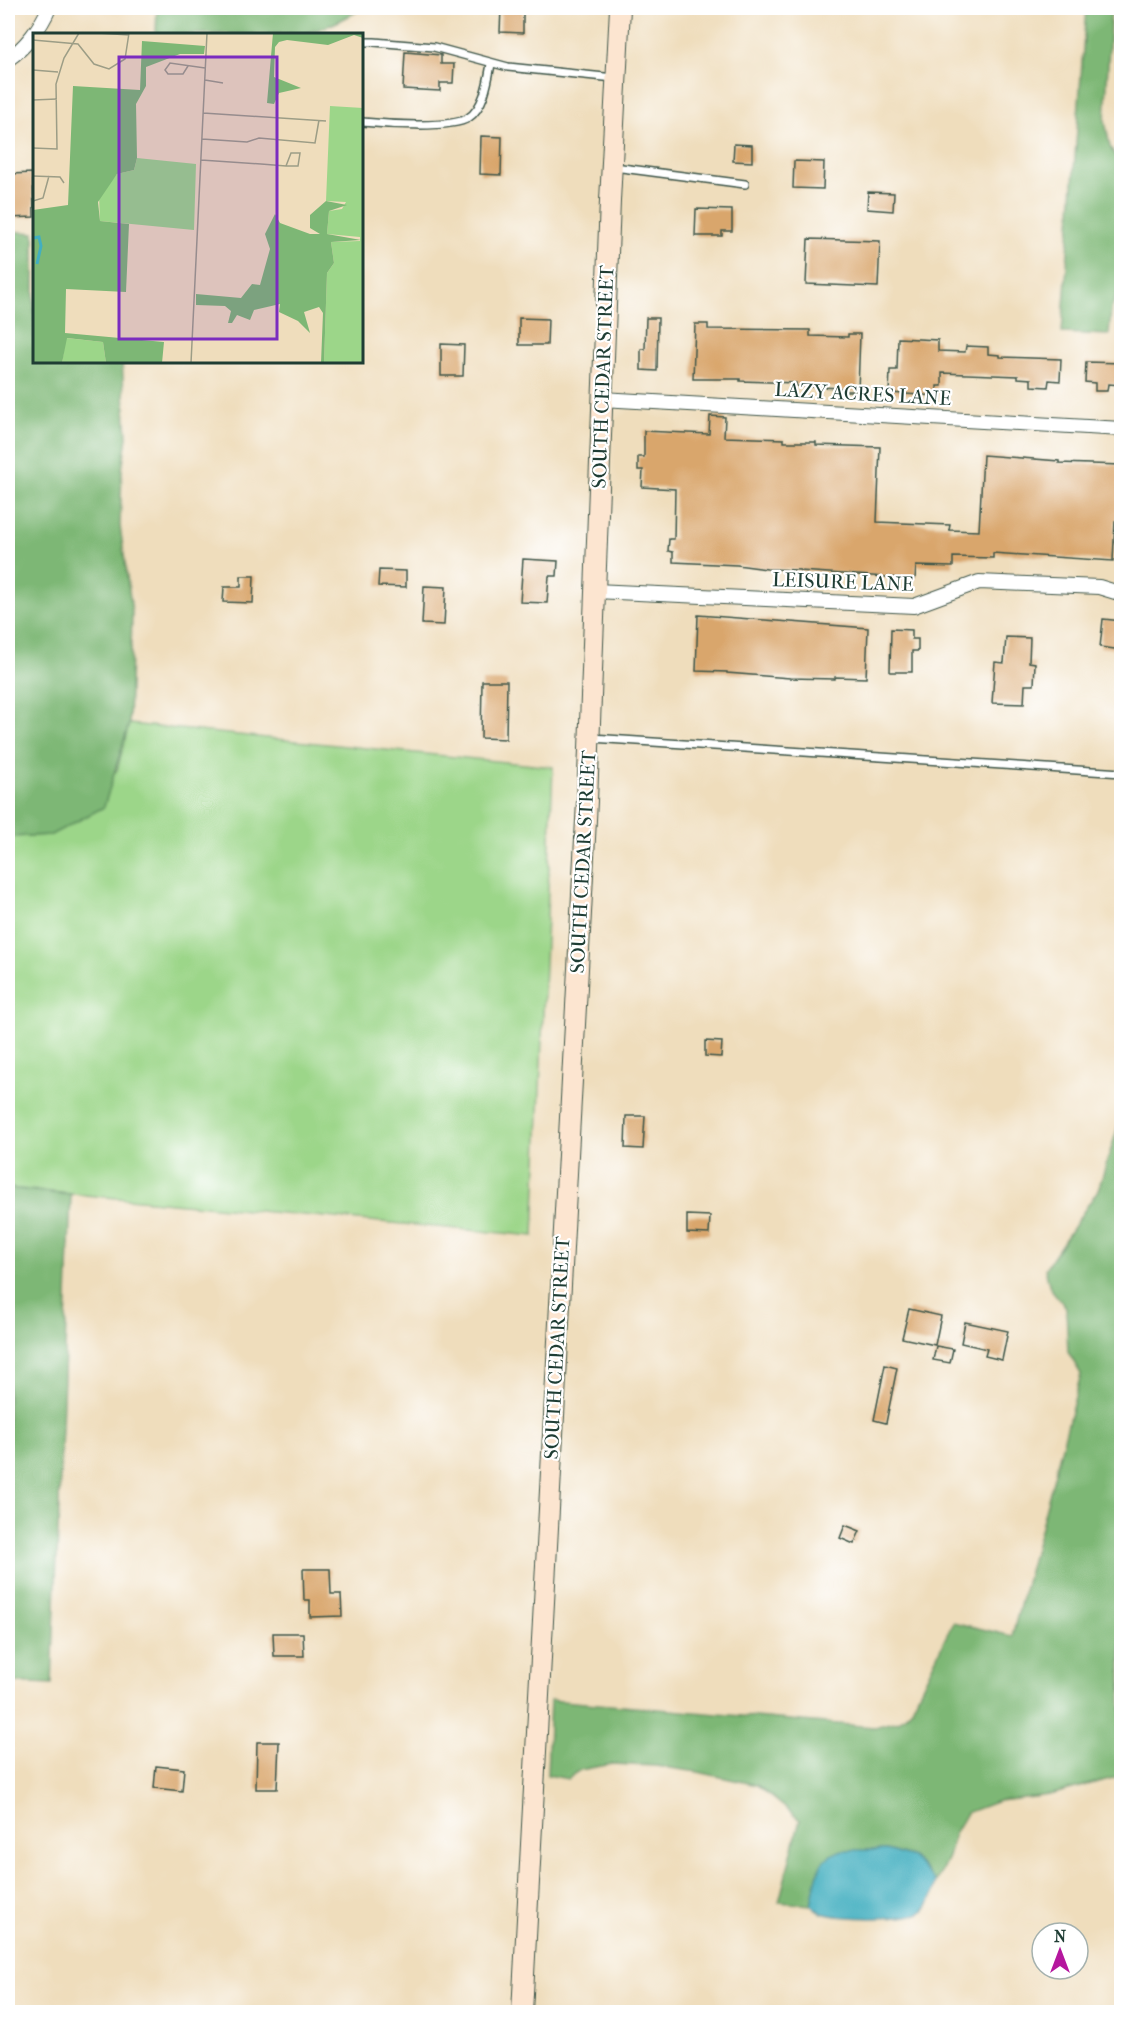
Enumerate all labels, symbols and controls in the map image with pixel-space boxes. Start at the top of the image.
inset map [33,33,363,363]
street label: SOUTH CEDAR STREET [588,264,618,489]
street label: LAZY ACRES LANE [774,378,952,410]
street label: LEISURE LANE [772,568,914,596]
street label: SOUTH CEDAR STREET [566,749,600,974]
street label: SOUTH CEDAR STREET [540,1235,574,1460]
north arrow [1030,1921,1090,1981]
text: N [1054,1927,1067,1946]

